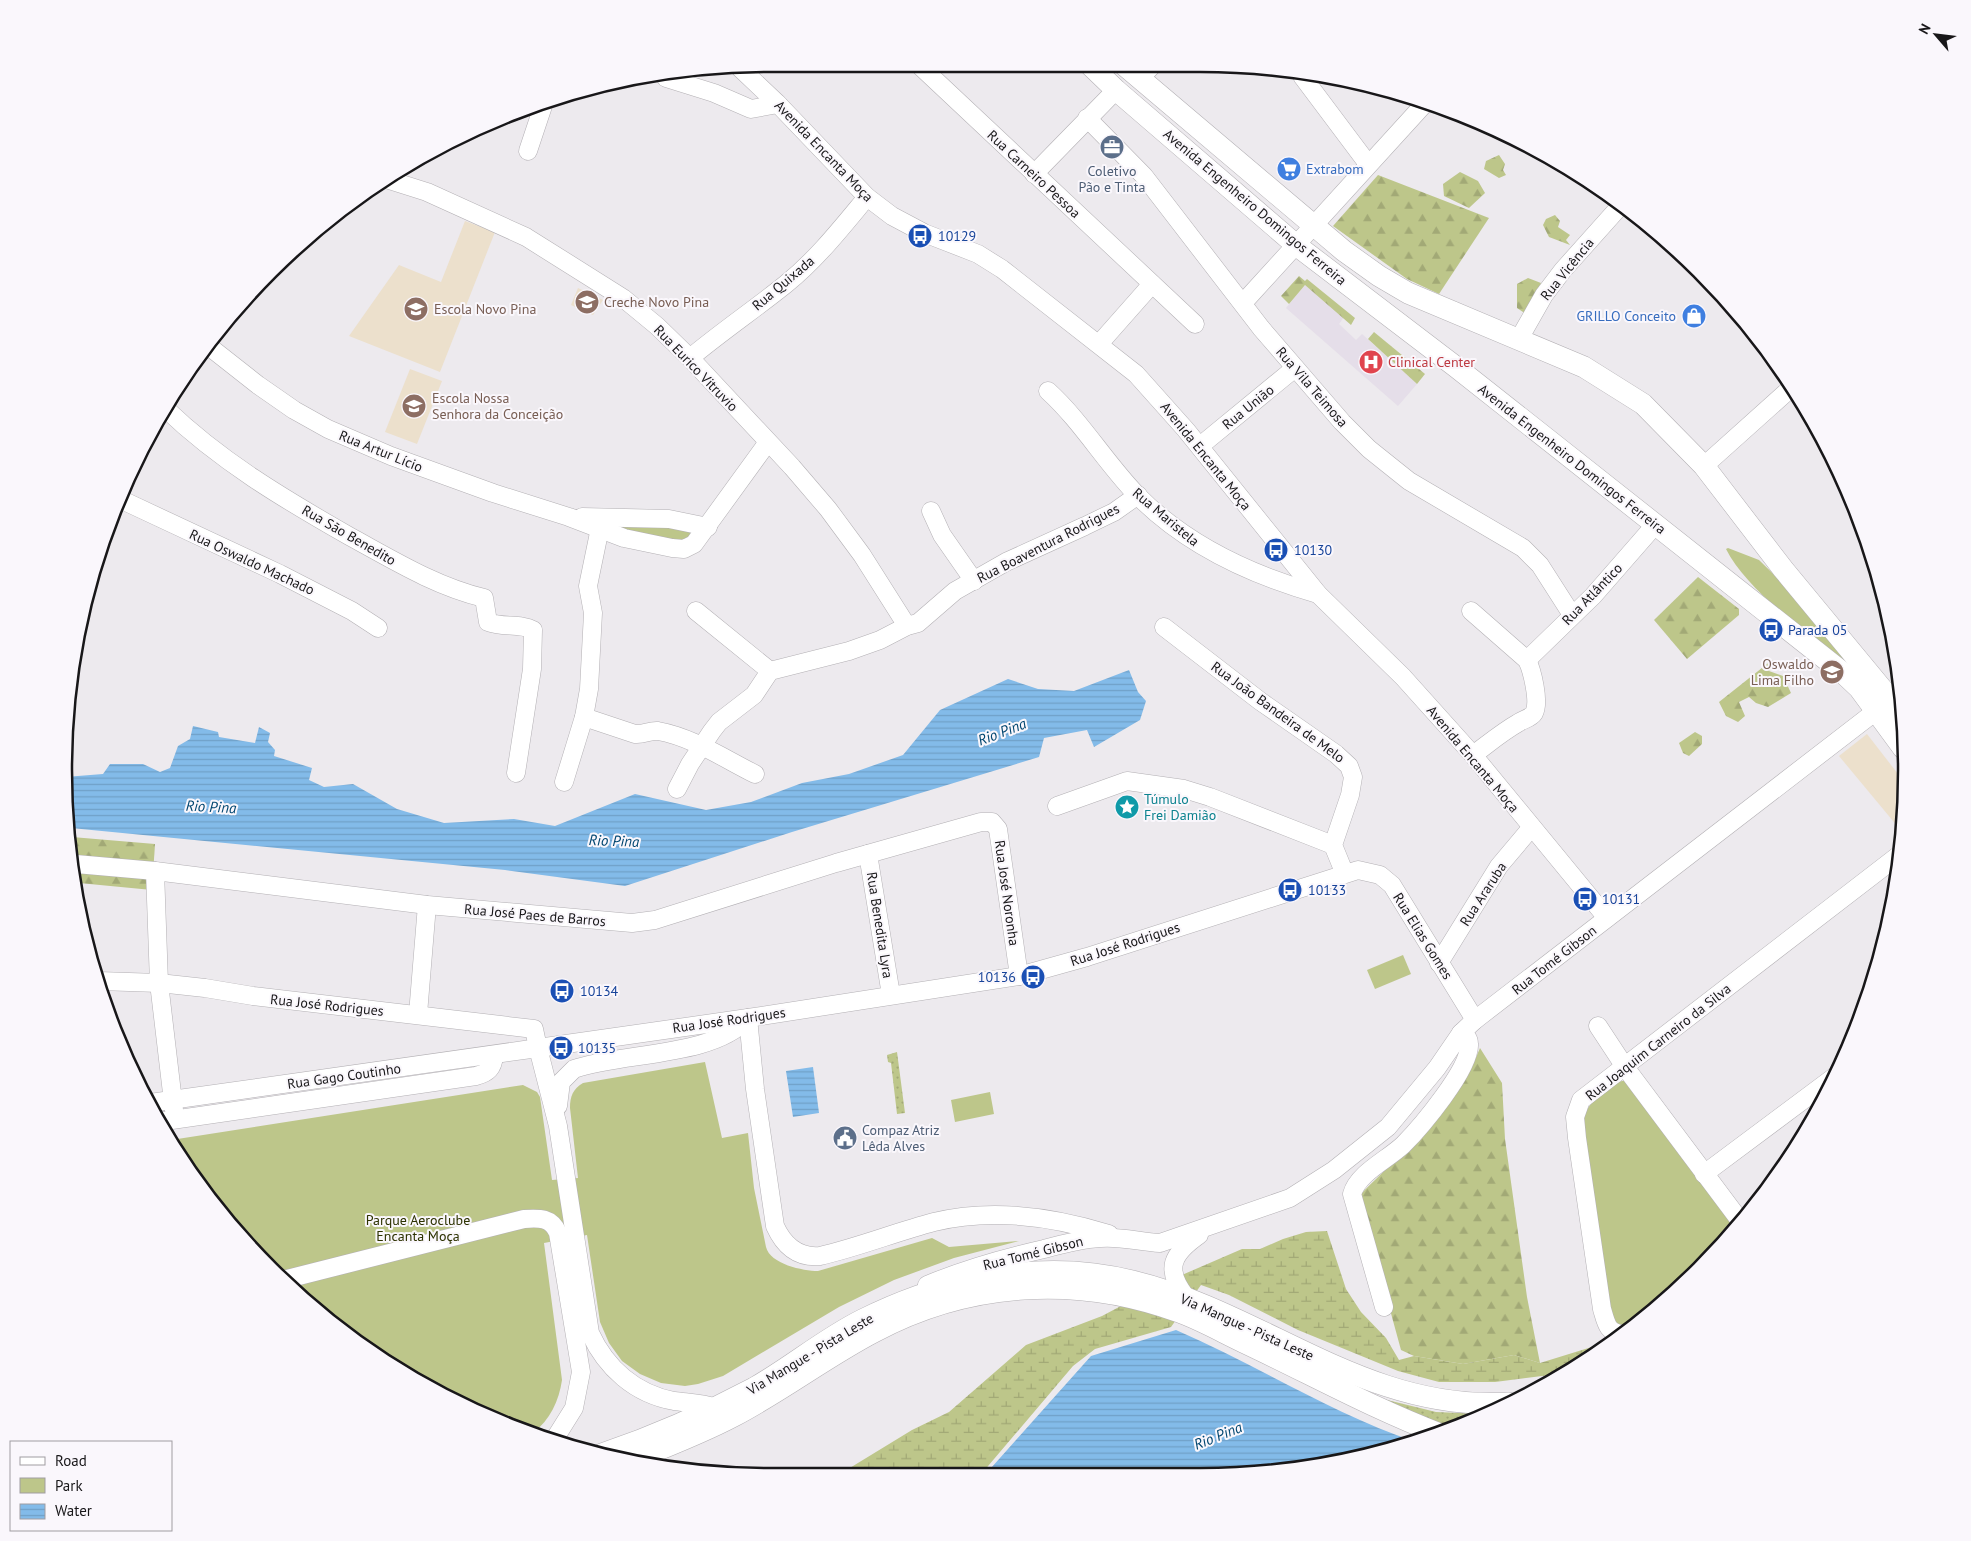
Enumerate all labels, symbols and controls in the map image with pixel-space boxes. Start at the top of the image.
north arrow [1911,10,1961,60]
text: N [1914,21,1935,37]
street label: Avenida Encanta Moça [771,96,877,206]
street label: Avenida Engenheiro Domingos Ferreira [1160,125,1350,289]
street label: Rua Carneiro Pessoa [984,126,1084,222]
office icon: Coletivo Pão e Tinta [1099,134,1125,160]
supermarket icon: Extrabom [1276,156,1302,182]
place label: Extrabom [1306,160,1364,178]
place label: Coletivo Pão e Tinta [1079,162,1145,196]
bus stop icon: 10129 [907,223,933,249]
place label: 10129 [938,227,976,245]
street label: Rua Vicência [1536,234,1598,304]
street label: Rua Quixada [748,252,818,314]
school or university icon: Creche Novo Pina [574,289,600,315]
place label: Creche Novo Pina [604,293,709,311]
school or university icon: Escola Novo Pina [403,296,429,322]
place label: Escola Novo Pina [434,300,536,318]
shop icon: GRILLO Conceito [1681,303,1707,329]
place label: GRILLO Conceito [1577,307,1676,325]
street label: Rua Eurico Vitruvio [650,321,742,415]
street label: Rua Vila Teimosa [1272,343,1352,431]
hospital icon: Clinical Center [1358,349,1384,375]
place label: Clinical Center [1388,353,1475,371]
street label: Avenida Engenheiro Domingos Ferreira [1474,380,1670,538]
street label: Rua União [1218,381,1278,433]
place label: Escola Nossa Senhora da Conceição [432,389,563,423]
school or university icon: Escola Nossa Senhora da Conceição [401,393,427,419]
street label: Avenida Encanta Moça [1157,398,1255,514]
street label: Rua Artur Lício [337,426,425,476]
street label: Rua Maristela [1129,484,1203,550]
street label: Rua Boaventura Rodrigues [974,499,1122,587]
street label: Rua São Benedito [299,501,399,569]
street label: Rua Oswaldo Machado [187,525,317,599]
bus stop icon: 10130 [1263,537,1289,563]
place label: 10130 [1294,541,1333,559]
street label: Rua Atlântico [1558,559,1626,629]
bus stop icon: Parada 05 [1758,617,1784,643]
place label: Parada 05 [1788,621,1847,639]
place label: Oswaldo Lima Filho [1751,655,1814,689]
street label: Rua João Bandeira de Melo [1208,657,1348,767]
school or university icon: Oswaldo Lima Filho [1819,659,1845,685]
street label: Avenida Encanta Moça [1423,702,1523,816]
water label: Rio Pina [975,713,1030,749]
place label: Túmulo Frei Damião [1144,790,1216,824]
place icon: Túmulo Frei Damião [1114,794,1140,820]
water label: Rio Pina [185,796,238,817]
water label: Rio Pina [588,830,640,851]
street label: Rua José Noronha [991,839,1023,947]
street label: Rua Araruba [1456,859,1510,929]
street label: Rua Benedita Lyra [863,871,897,979]
bus stop icon: 10133 [1277,877,1303,903]
place label: 10133 [1308,881,1346,899]
bus stop icon: 10131 [1572,886,1598,912]
street label: Rua Elias Gomes [1389,889,1457,983]
place label: 10131 [1602,890,1640,908]
street label: Rua José Paes de Barros [463,900,607,930]
street label: Rua José Rodrigues [1068,918,1182,970]
street label: Rua Tomé Gibson [1508,921,1600,999]
bus stop icon: 10136 [1020,964,1046,990]
place label: 10136 [978,968,1016,986]
bus stop icon: 10134 [549,978,575,1004]
street label: Rua Joaquim Carneiro da Silva [1582,979,1735,1105]
place label: 10134 [580,982,619,1000]
street label: Rua José Rodrigues [269,990,385,1020]
street label: Rua José Rodrigues [671,1003,787,1037]
bus stop icon: 10135 [548,1035,574,1061]
place label: 10135 [578,1039,616,1057]
street label: Rua Gago Coutinho [286,1059,402,1093]
place label: Compaz Atriz Lêda Alves [862,1121,940,1155]
public building icon: Compaz Atriz Lêda Alves [832,1125,858,1151]
park label: Parque Aeroclube Encanta Moça [366,1211,470,1245]
street label: Rua Tomé Gibson [981,1232,1085,1274]
street label: Via Mangue - Pista Leste [1176,1289,1317,1365]
street label: Via Mangue - Pista Leste [743,1309,877,1399]
water label: Rio Pina [1191,1417,1245,1454]
legend [10,1441,172,1531]
text: Road [55,1451,87,1470]
text: Park [55,1476,83,1495]
text: Water [55,1501,92,1520]

